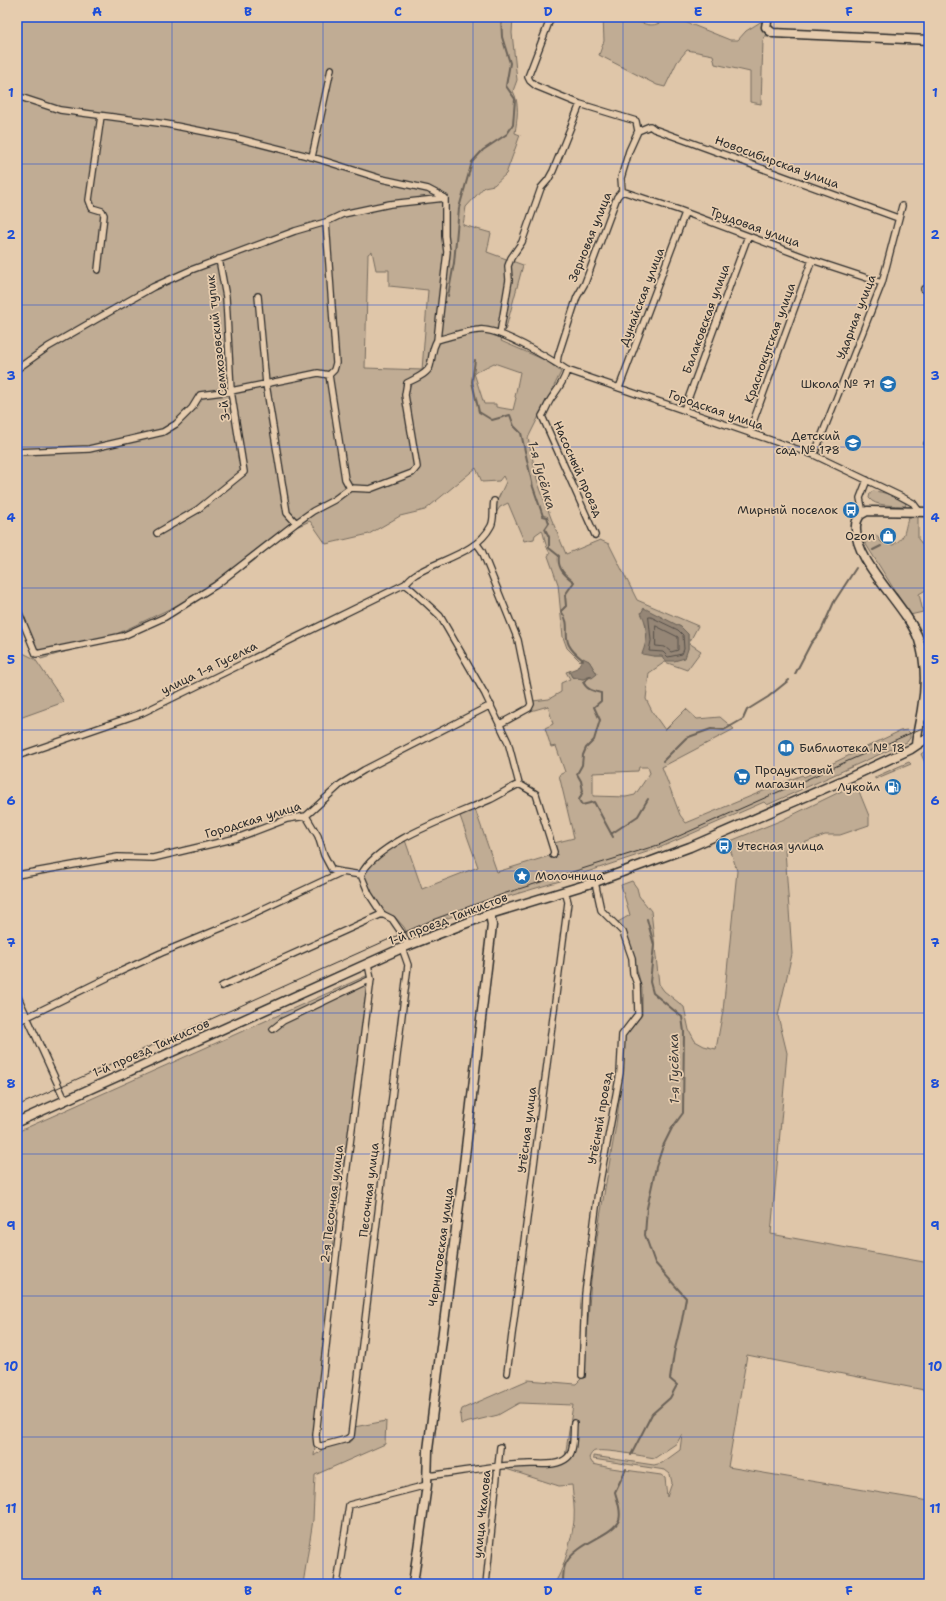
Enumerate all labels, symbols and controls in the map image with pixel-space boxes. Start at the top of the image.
text: A [92,3,102,20]
text: B [244,3,252,20]
text: C [394,3,402,20]
text: D [543,3,553,20]
text: E [694,3,703,20]
text: F [845,3,853,20]
text: 1 [8,84,14,101]
text: 1 [932,84,938,101]
street label: Новосибирская улица [713,132,842,192]
street label: Зерновая улица [565,189,616,284]
street label: Трудовая улица [708,203,803,251]
text: 2 [6,226,16,243]
text: 2 [930,226,940,243]
street label: Дунайская улица [616,245,668,349]
street label: Балаковская улица [679,261,733,376]
street label: Ударная улица [832,272,880,362]
street label: 3-й Семхозовский тупик [202,273,234,422]
street label: Краснокутская улица [741,280,799,405]
text: 3 [6,367,16,384]
text: 3 [930,367,940,384]
school or university icon: Школа № 71 [878,374,898,394]
place label: Школа № 71 [801,376,875,392]
street label: Городская улица [666,386,766,434]
street label: Насосный проезд [550,418,607,520]
place label: Детский сад № 178 [775,428,840,458]
school or university icon: Детский сад № 178 [843,433,863,453]
water label: 1-я Гусёлка [524,439,560,511]
bus stop icon: Мирный поселок [841,500,861,520]
place label: Мирный поселок [737,502,839,518]
text: 4 [6,509,16,526]
text: 4 [930,509,940,526]
shop icon: Ozon [878,526,898,546]
place label: Ozon [845,528,875,544]
street label: улица 1-я Гуселка [158,638,260,698]
text: 5 [7,651,15,668]
text: 5 [931,651,939,668]
library icon: Библиотека № 18 [776,738,796,758]
place label: Библиотека № 18 [799,740,905,756]
place label: Продуктовый магазин [755,762,833,792]
supermarket icon: Продуктовый магазин [732,767,752,787]
fuel station icon: Лукойл [883,777,903,797]
place label: Лукойл [837,779,880,795]
text: 6 [6,792,16,809]
text: 6 [930,792,940,809]
street label: Городская улица [203,798,303,842]
bus stop icon: Утесная улица [714,836,734,856]
place label: Утесная улица [737,838,824,854]
place icon: Молочница [512,866,532,886]
place label: Молочница [535,868,604,884]
street label: 1-й проезд Танкистов [386,889,510,949]
text: 7 [6,934,16,951]
text: 7 [930,934,940,951]
street label: 1-й проезд Танкистов [90,1015,212,1081]
water label: 1-я Гусёлка [665,1033,683,1105]
street label: Утёсный проезд [584,1070,616,1166]
text: 8 [6,1075,16,1092]
text: 8 [930,1075,940,1092]
street label: Утёсная улица [514,1085,540,1174]
street label: Песочная улица [355,1141,383,1238]
street label: 2-я Песочная улица [317,1144,347,1264]
street label: Черниговская улица [425,1186,457,1308]
text: 9 [6,1217,16,1234]
text: 9 [930,1217,940,1234]
text: 10 [4,1358,18,1375]
text: 10 [928,1358,942,1375]
street label: улица Чкалова [469,1468,495,1559]
text: 11 [5,1500,17,1517]
text: 11 [929,1500,941,1517]
text: A [92,1582,102,1599]
text: B [244,1582,252,1599]
text: C [394,1582,402,1599]
text: D [543,1582,553,1599]
text: E [694,1582,703,1599]
text: F [845,1582,853,1599]

